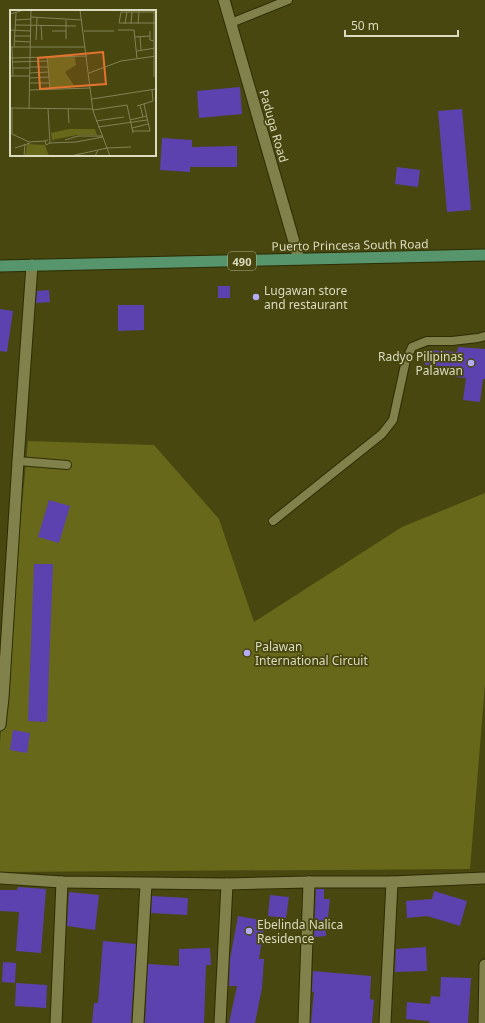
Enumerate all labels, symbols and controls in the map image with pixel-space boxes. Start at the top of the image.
inset map [10,10,156,156]
scale bar [345,12,458,38]
text: 50 m [351,17,379,34]
street label: Paduga Road [256,88,292,164]
street label: Puerto Princesa South Road [271,235,429,255]
road number: 490 [228,252,256,270]
place label: Lugawan store and restaurant [264,282,348,313]
marker: Lugawan store and restaurant [251,292,261,302]
place label: Radyo Pilipinas Palawan [378,348,463,379]
marker: Radyo Pilipinas Palawan [466,358,476,368]
place label: Palawan International Circuit [255,638,368,669]
marker: Palawan International Circuit [242,648,252,658]
place label: Ebelinda Nalica Residence [257,916,343,947]
marker: Ebelinda Nalica Residence [244,926,254,936]

